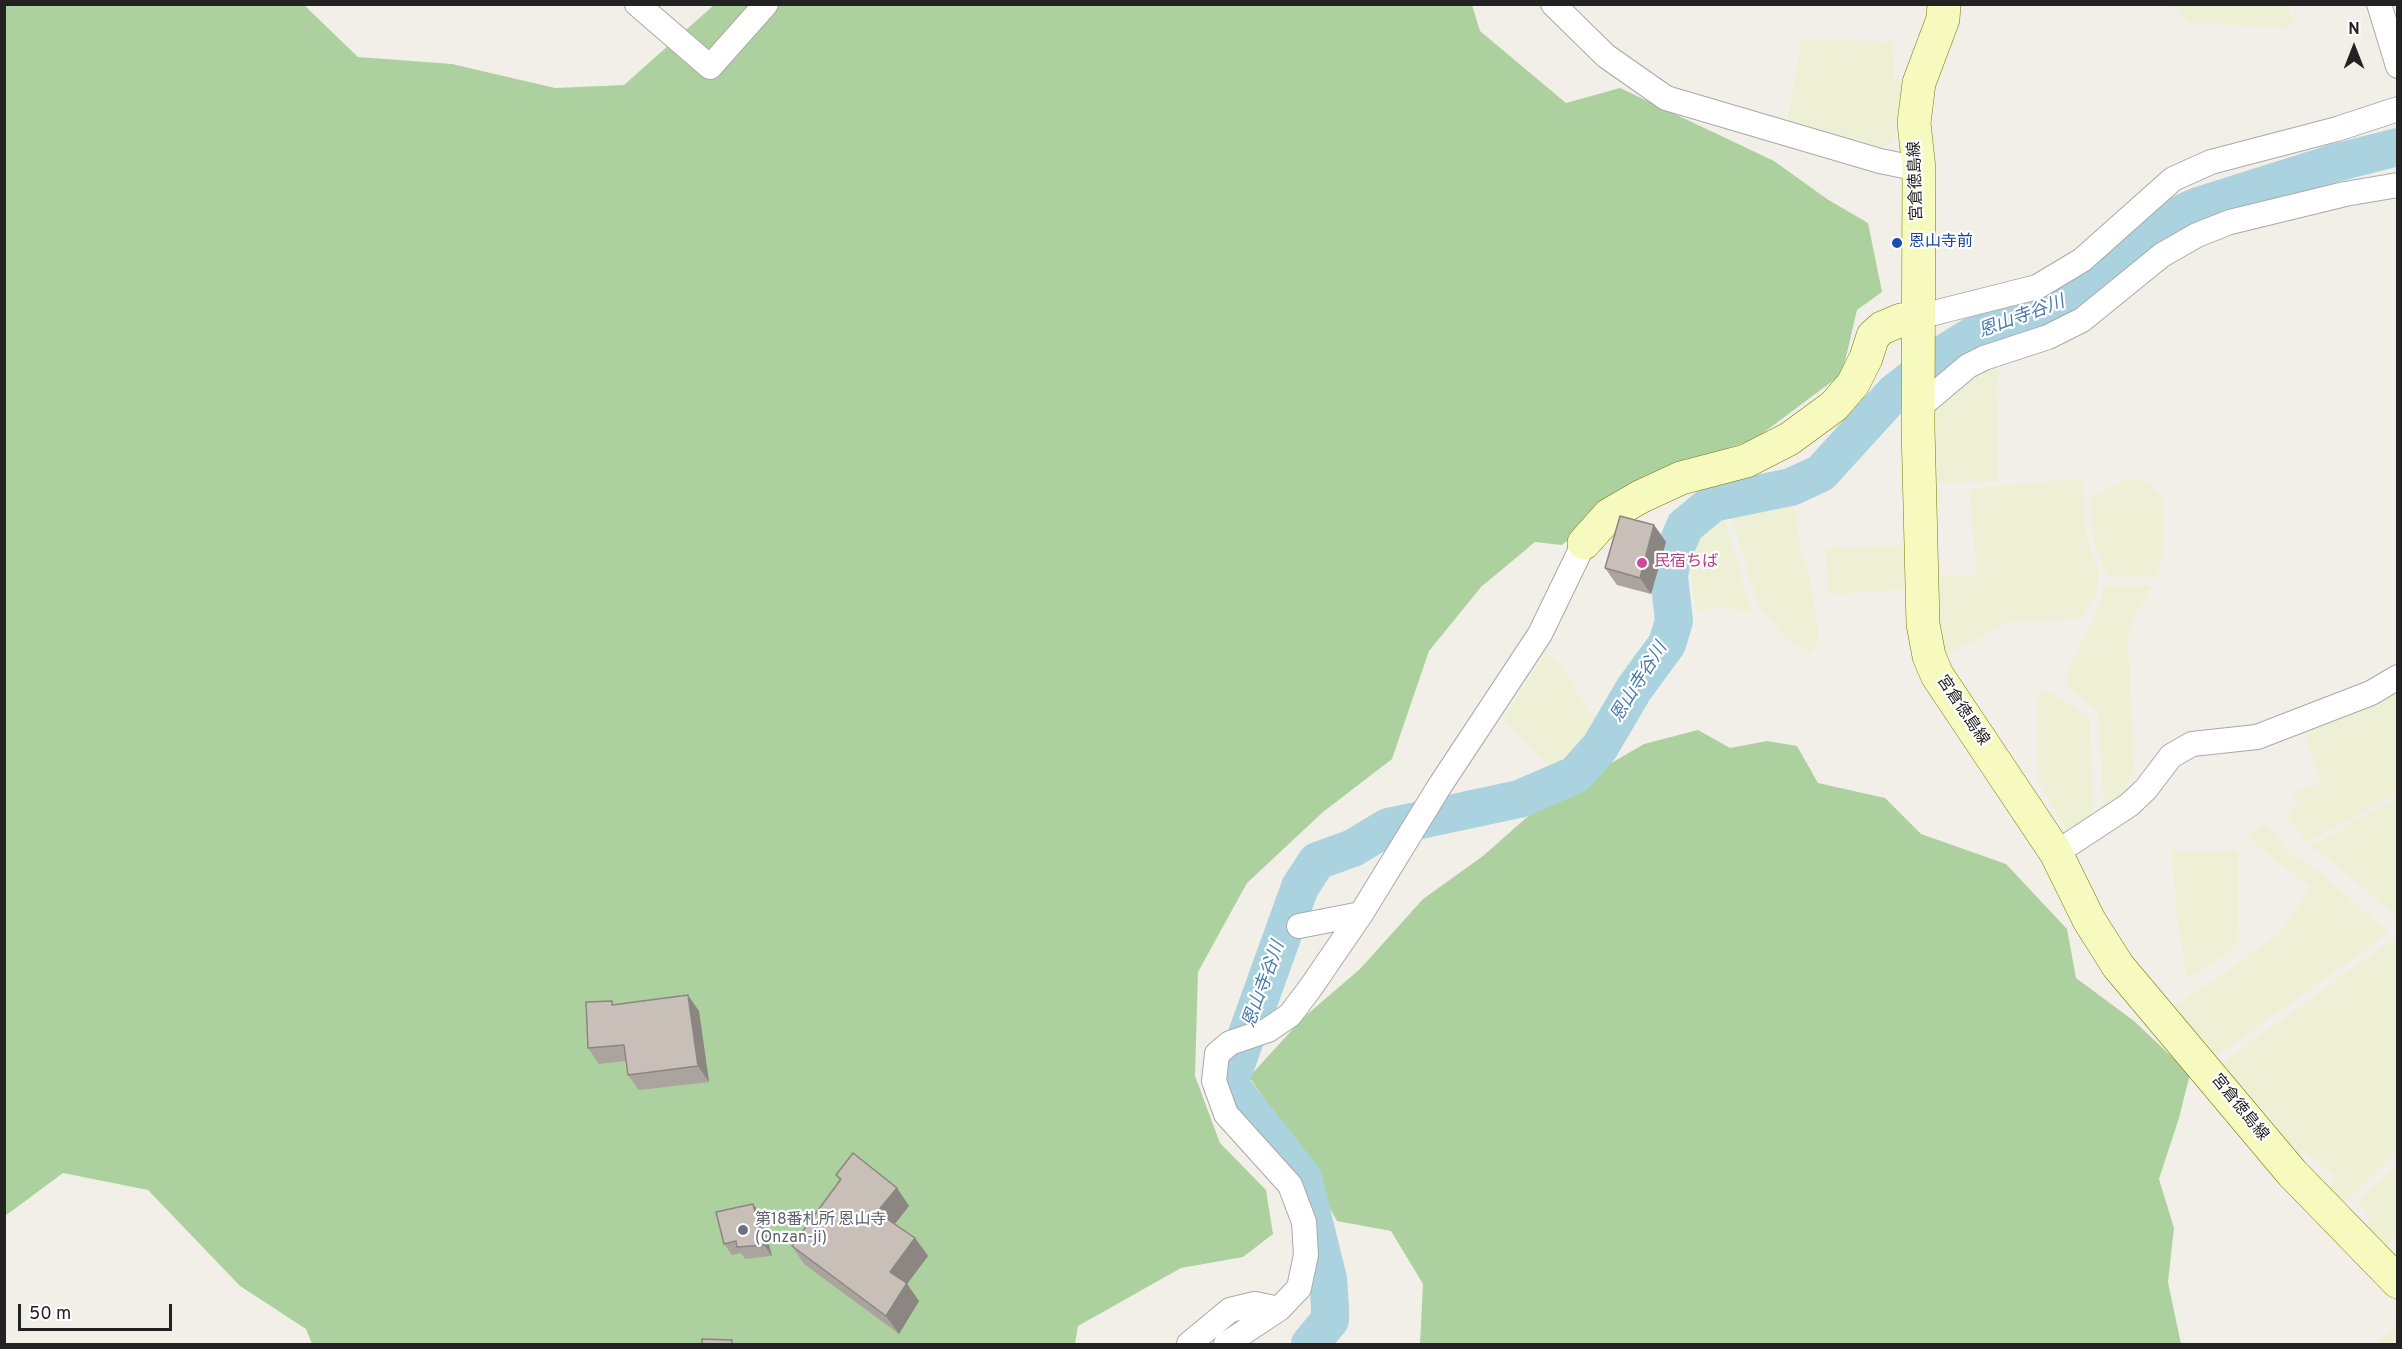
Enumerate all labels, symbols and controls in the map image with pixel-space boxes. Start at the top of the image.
north arrow [2324,18,2384,78]
text: N [2348,20,2360,40]
street label: 宮倉徳島線 [1906,141,1928,221]
place label: 恩山寺前 [1909,233,1973,253]
marker: 恩山寺前 [1890,236,1904,250]
water label: 恩山寺谷川 [1976,292,2068,344]
place label: 民宿ちば [1654,553,1718,573]
marker: 民宿ちば [1635,556,1649,570]
water label: 恩山寺谷川 [1607,639,1673,727]
street label: 宮倉徳島線 [1932,672,1992,750]
water label: 恩山寺谷川 [1239,939,1291,1031]
street label: 宮倉徳島線 [2206,1071,2272,1145]
place label: 第18番札所 恩山寺 (Onzan-ji) [755,1211,887,1249]
marker: 第18番札所 恩山寺 (Onzan-ji) [736,1223,750,1237]
scale bar [21,1292,176,1330]
text: 50 m [29,1303,71,1326]

